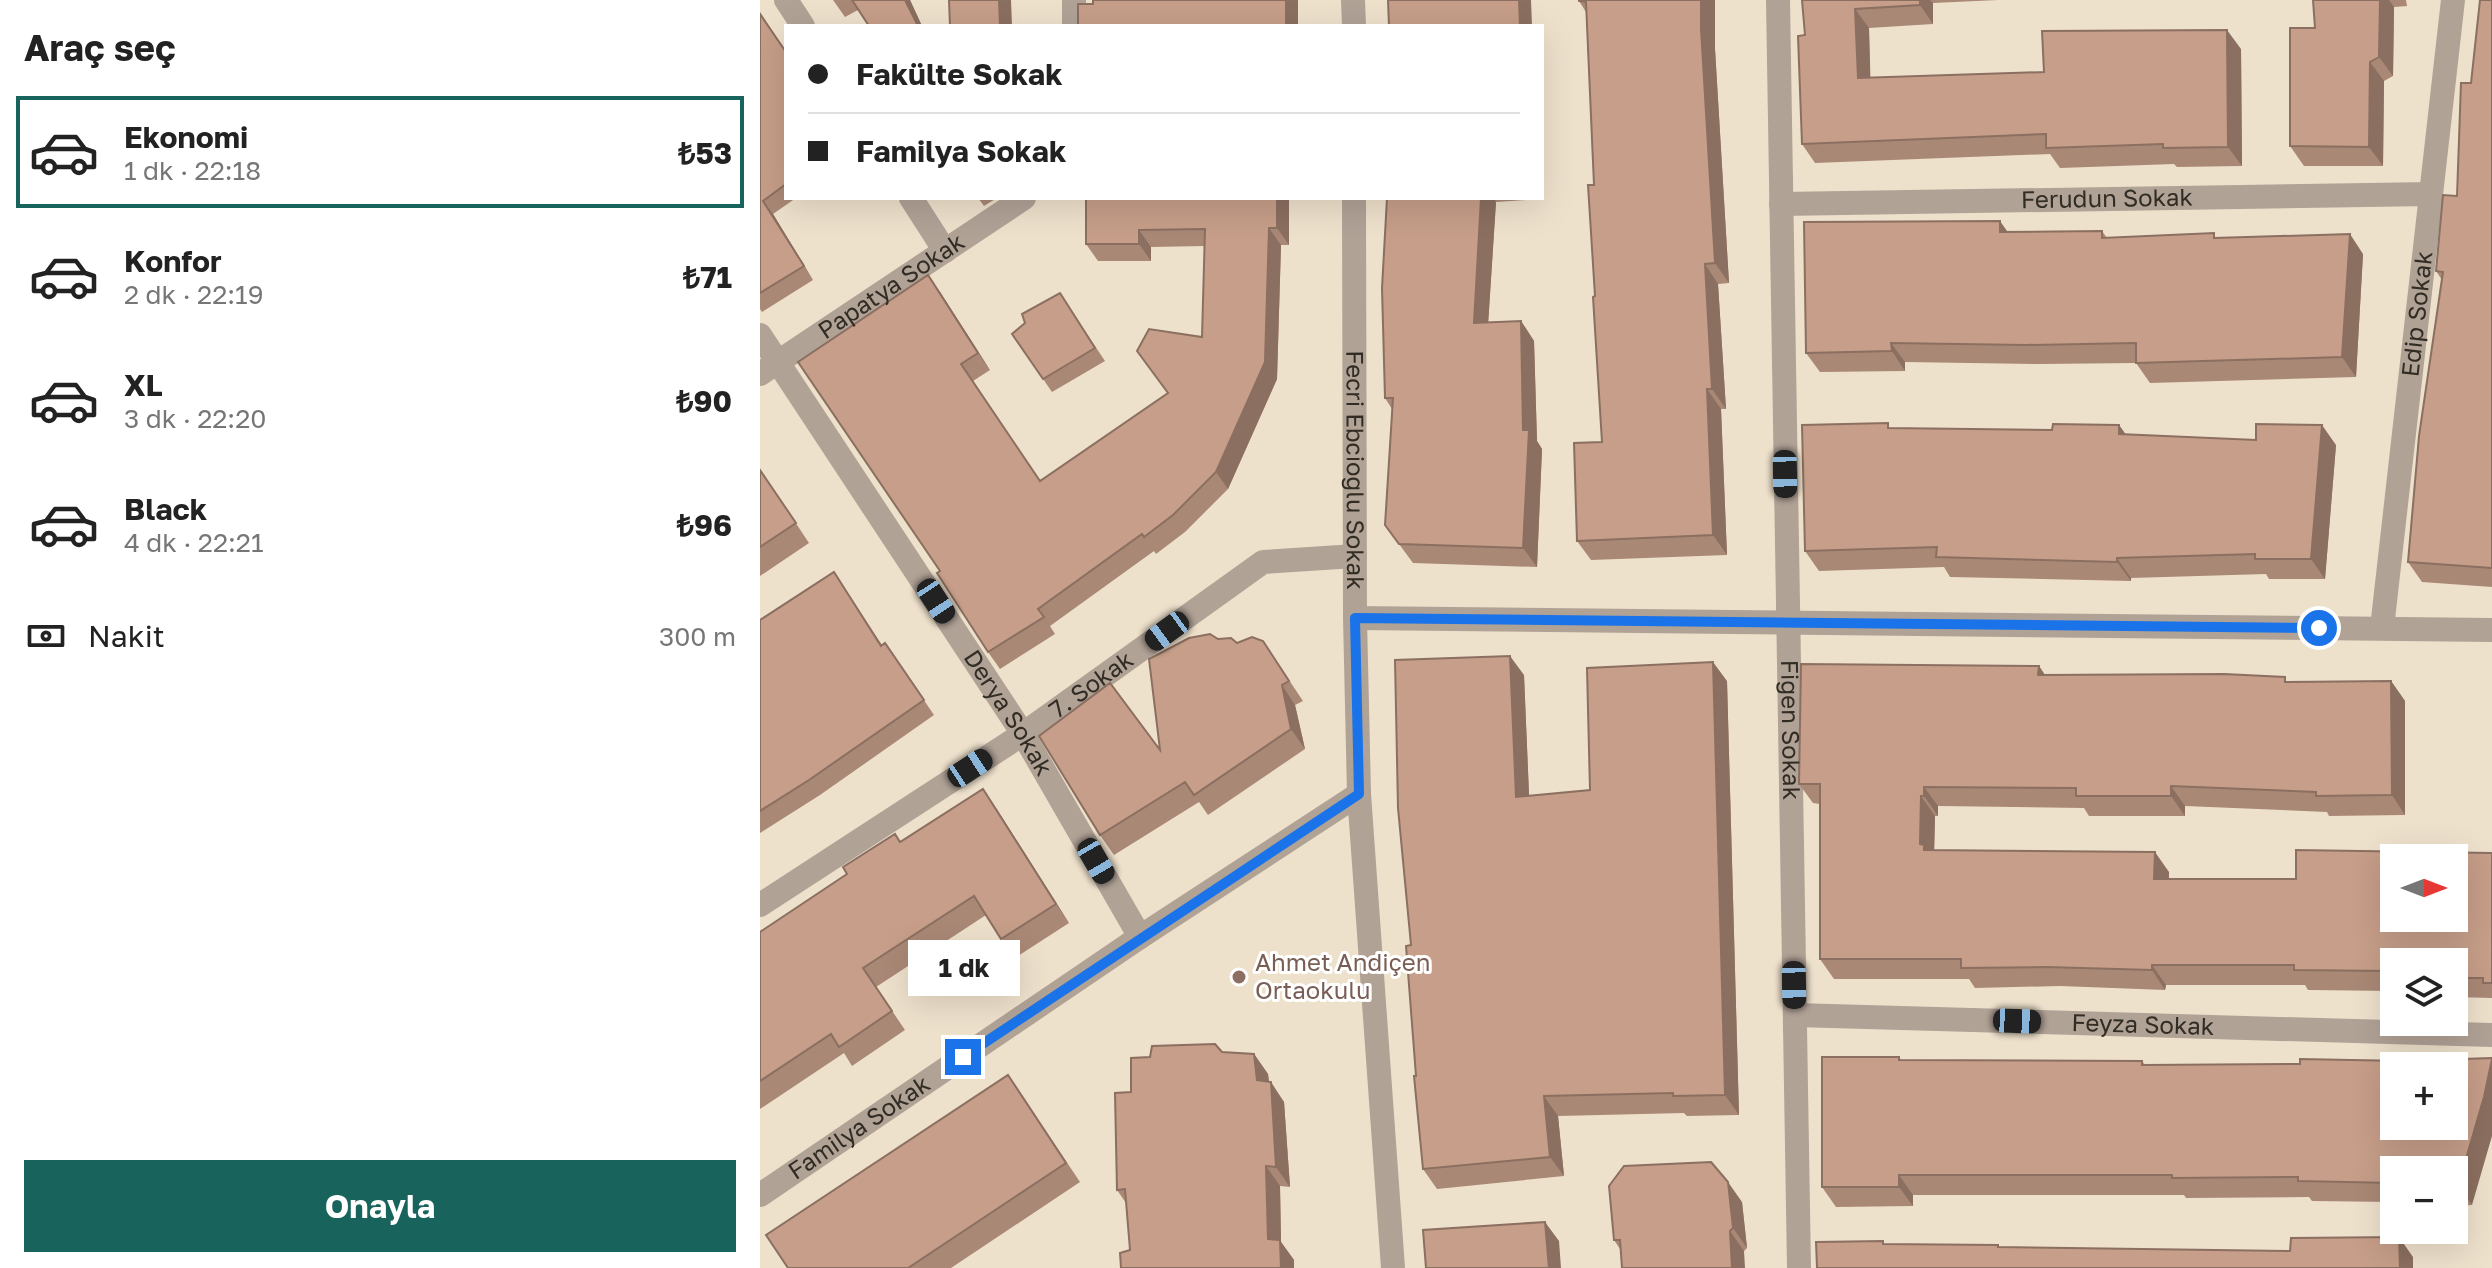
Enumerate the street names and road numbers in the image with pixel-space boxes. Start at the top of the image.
street label: Ferudun Sokak [2021,182,2193,213]
street label: Papatya Sokak [812,226,969,344]
street label: Edip Sokak [2394,249,2438,378]
street label: Fecri Ebcioğlu Sokak [1341,350,1371,590]
street label: Derya Sokak [958,644,1060,780]
street label: 7. Sokak [1043,644,1138,723]
street label: Figen Sokak [1776,659,1807,800]
street label: Feyza Sokak [2071,1007,2215,1040]
street label: Familya Sokak [782,1068,935,1185]

